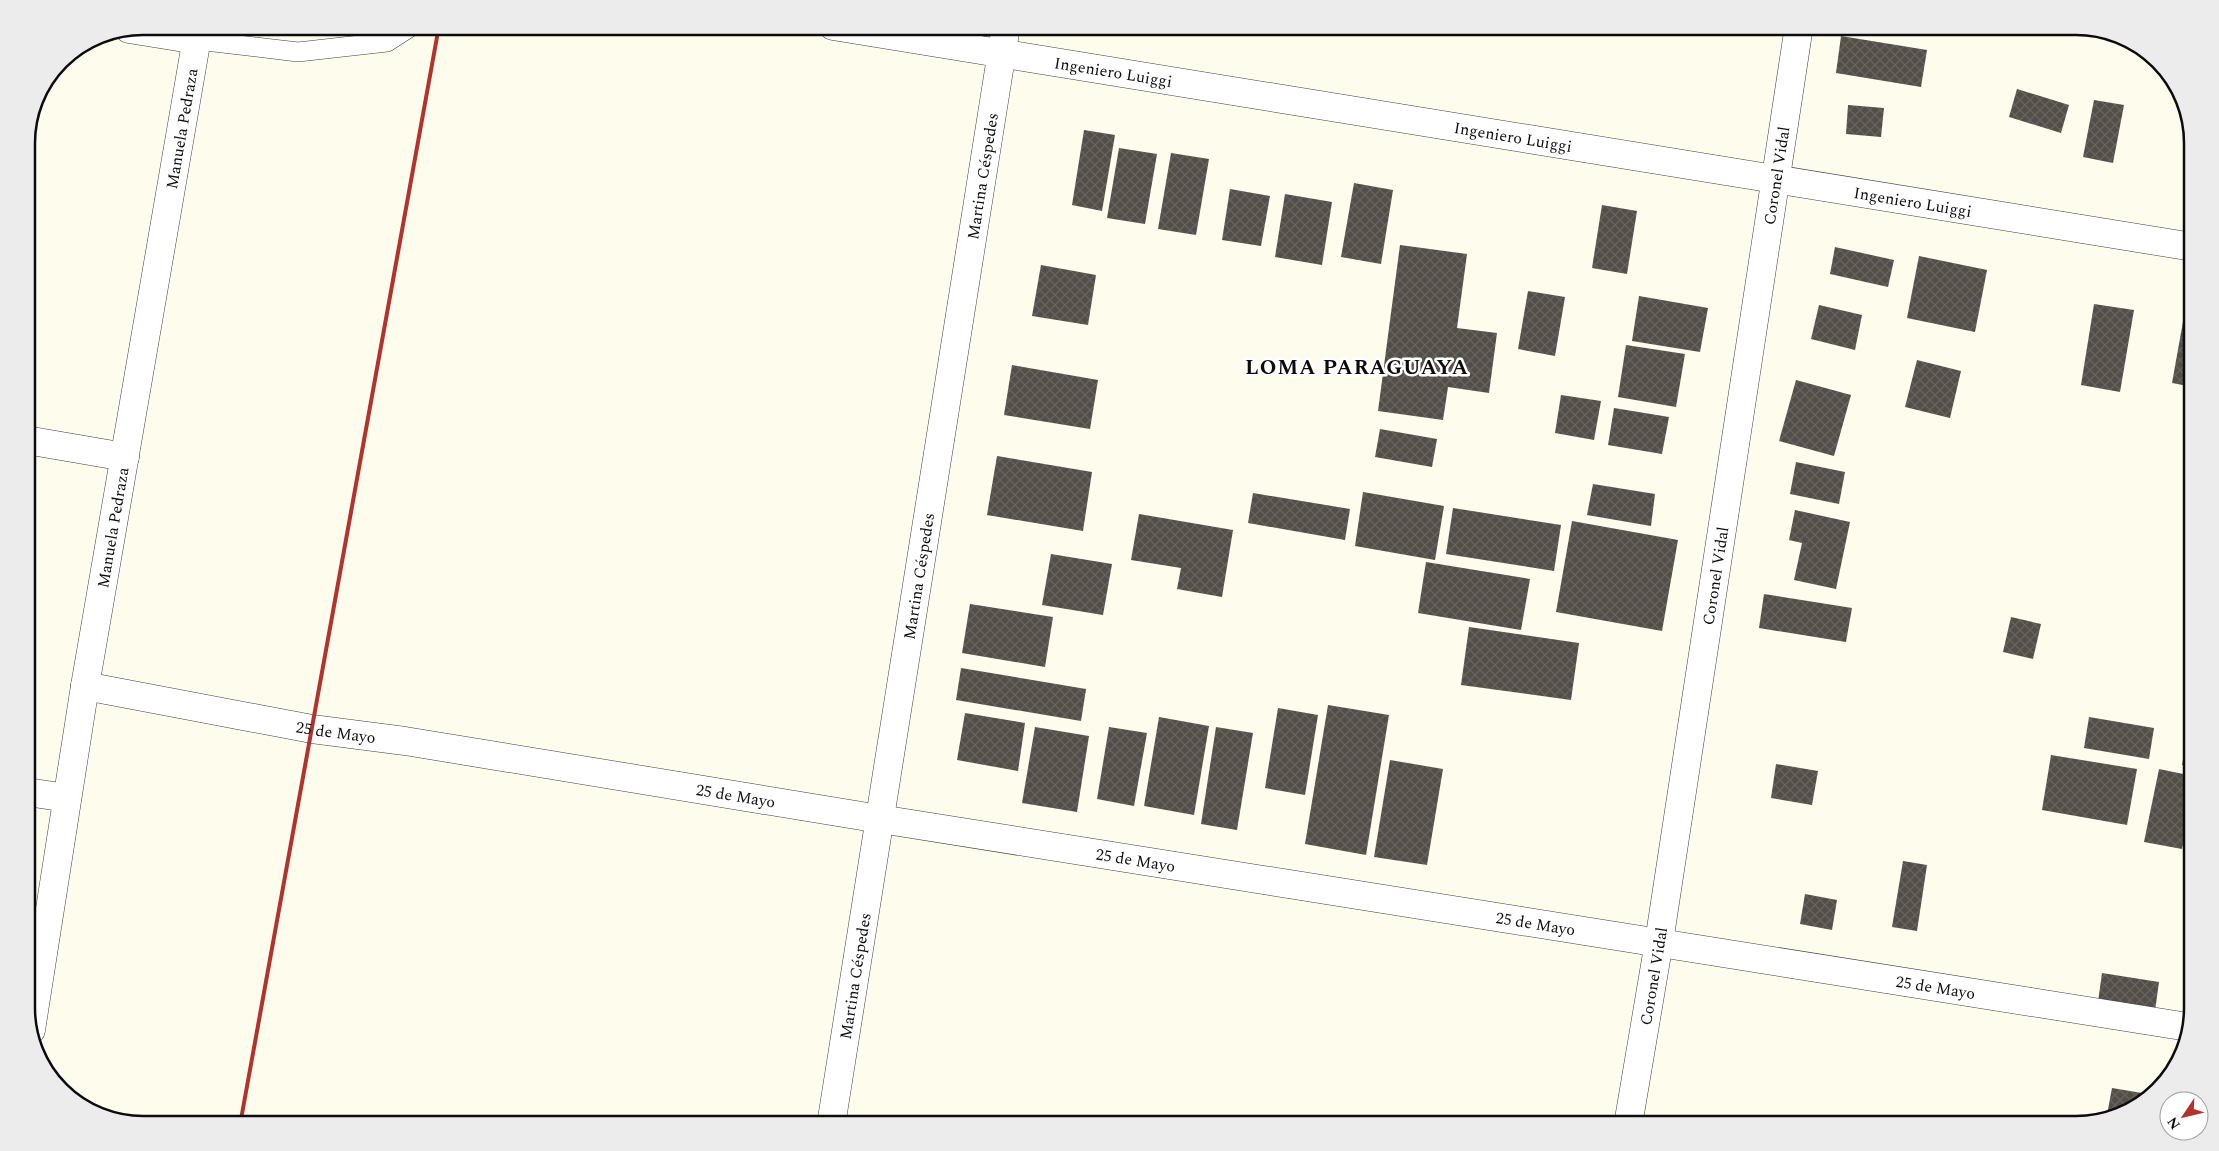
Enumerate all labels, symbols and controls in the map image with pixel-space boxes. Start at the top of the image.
street label: Ingeniero Luiggi [1052,51,1174,94]
street label: Manuela Pedraza [160,66,205,191]
street label: Martina Céspedes [961,111,1005,241]
street label: Ingeniero Luiggi [1452,116,1574,159]
street label: Coronel Vidal [1758,125,1797,227]
street label: Ingeniero Luiggi [1852,181,1973,224]
district label: LOMA PARAGUAYA [1245,352,1469,384]
street label: Manuela Pedraza [91,465,136,590]
street label: Martina Céspedes [897,511,941,641]
street label: Coronel Vidal [1697,525,1735,627]
street label: 25 de Mayo [294,715,377,750]
street label: 25 de Mayo [694,778,777,815]
street label: 25 de Mayo [1094,842,1177,879]
street label: 25 de Mayo [1494,906,1577,942]
street label: Martina Céspedes [834,911,878,1041]
street label: Coronel Vidal [1634,925,1674,1027]
street label: 25 de Mayo [1894,970,1977,1006]
north arrow [2159,1091,2209,1141]
text: N [2162,1112,2186,1134]

